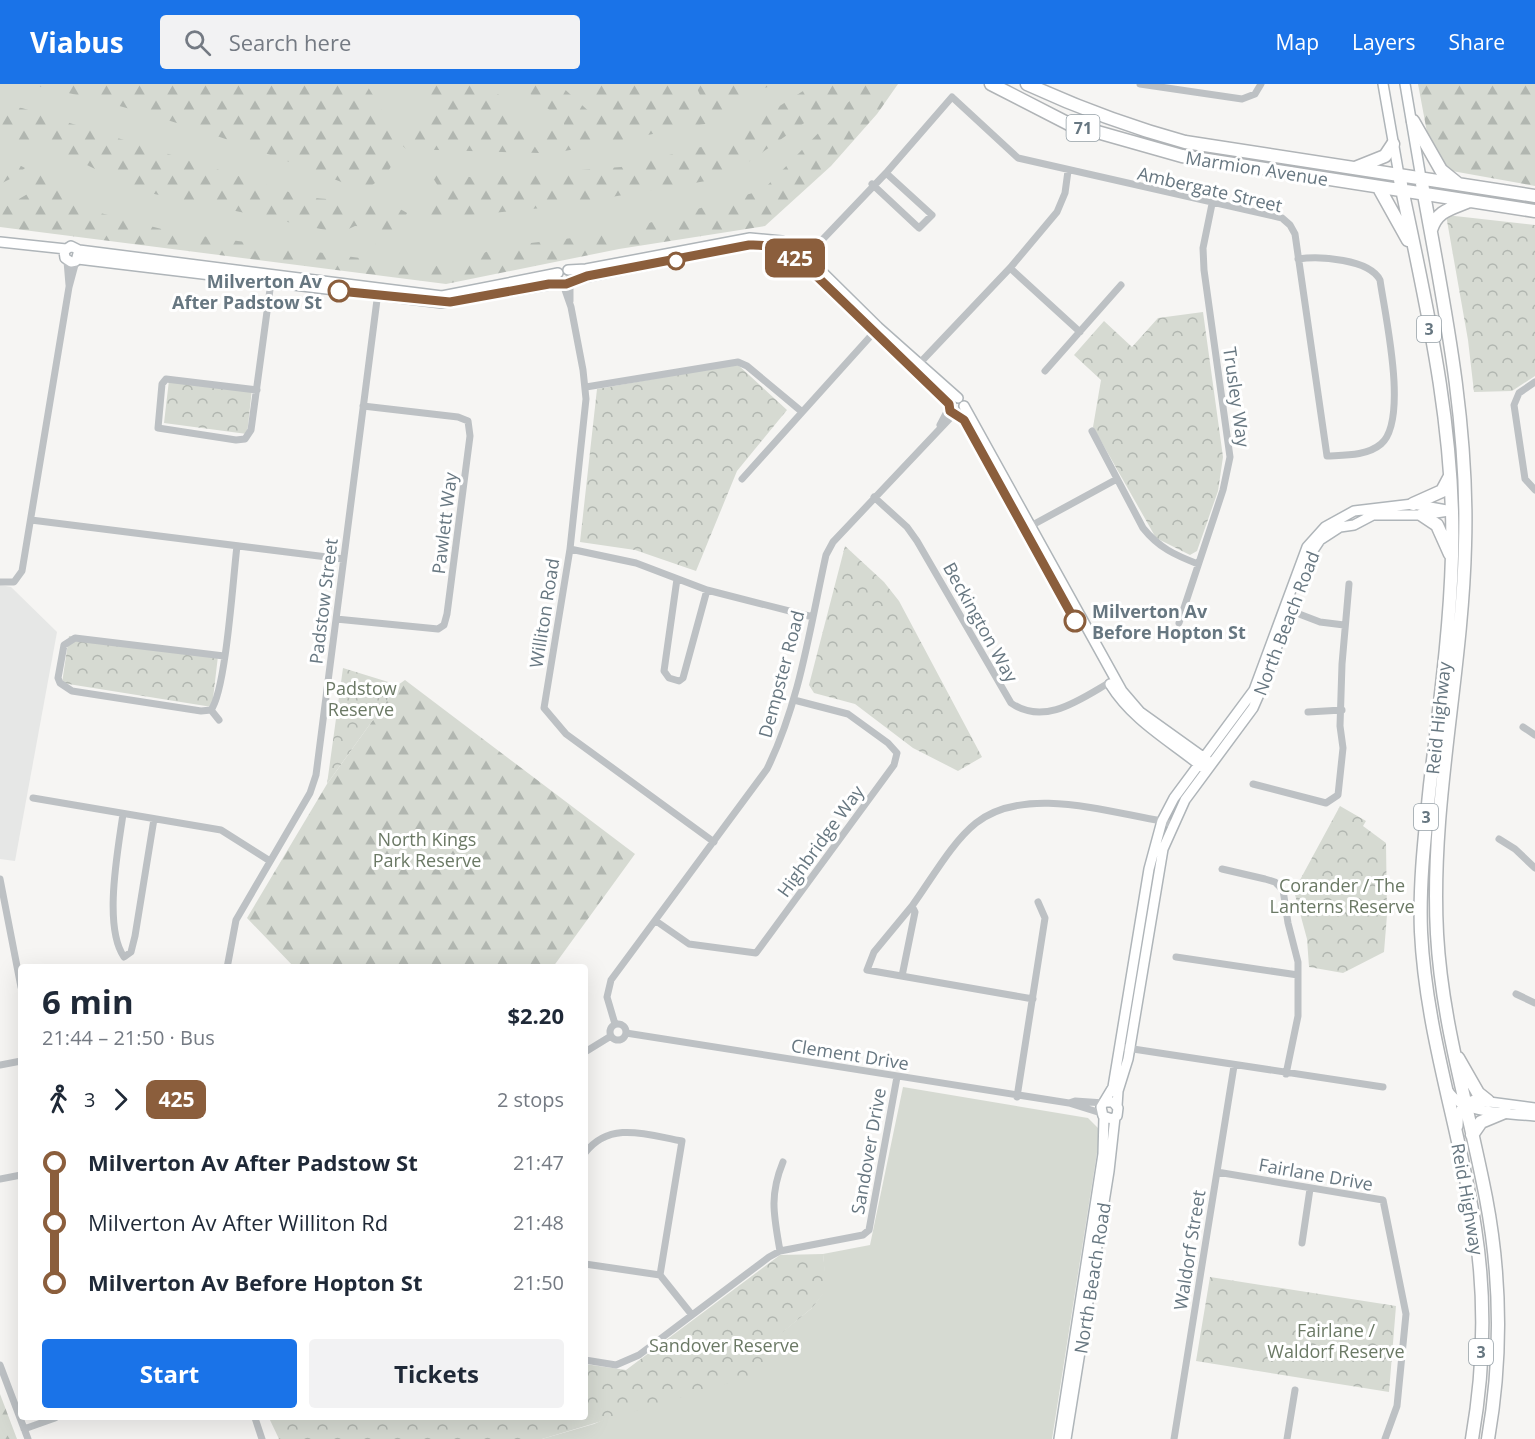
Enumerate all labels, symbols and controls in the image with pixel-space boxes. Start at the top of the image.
search box [160,15,580,69]
text: Viabus [30,23,124,61]
icon: search [181,26,214,59]
text: Search here [229,27,351,57]
text: Map [1276,28,1319,56]
text: Layers [1352,28,1416,56]
text: Share [1449,28,1505,56]
road number: 71 [1066,115,1100,141]
street label: Marmion Avenue [1184,145,1330,191]
street label: Ambergate Street [1135,161,1285,217]
line badge: 425 [760,238,830,278]
text: 425 [777,244,813,272]
unlabelled marker [667,252,685,270]
place label: Milverton Av After Padstow St [172,269,323,314]
marker: Milverton Av After Padstow St [328,280,350,302]
road number: 3 [1417,316,1441,342]
street label: Trusley Way [1218,345,1256,450]
street label: Pawlett Way [426,470,462,575]
street label: Padstow Street [303,537,343,665]
street label: North Beach Road [1247,547,1325,699]
street label: Williton Road [523,556,565,670]
street label: Beckington Way [938,558,1024,687]
place label: Milverton Av Before Hopton St [1092,599,1246,644]
street label: Dempster Road [752,608,810,740]
marker: Milverton Av Before Hopton St [1064,610,1086,632]
street label: Reid Highway [1420,660,1456,775]
park label: Padstow Reserve [325,676,397,721]
street label: Highbridge Way [771,779,869,902]
road number: 3 [1414,804,1438,830]
park label: North Kings Park Reserve [373,827,481,872]
park label: Corander / The Lanterns Reserve [1270,873,1414,918]
text: 6 min [42,979,134,1024]
text: $2.20 [507,1000,564,1030]
text: 21:44 – 21:50 · Bus [42,1024,215,1051]
street label: Clement Drive [789,1033,911,1075]
icon: walk [42,1083,75,1116]
icon: forward [104,1083,137,1116]
text: 425 [158,1085,194,1113]
text: 3 [84,1086,95,1113]
text: 2 stops [497,1086,564,1113]
street label: Sandover Drive [845,1086,891,1216]
street label: Reid Highway [1446,1141,1490,1258]
text: Milverton Av After Padstow St [88,1147,418,1177]
text: 21:47 [513,1149,564,1176]
street label: Fairlane Drive [1257,1152,1375,1196]
street label: Waldorf Street [1168,1188,1210,1312]
street label: North Beach Road [1068,1201,1116,1355]
text: Milverton Av After Williton Rd [88,1207,388,1237]
text: 21:48 [513,1209,564,1236]
text: Milverton Av Before Hopton St [88,1267,422,1297]
text: 21:50 [513,1269,564,1296]
park label: Fairlane / Waldorf Reserve [1267,1318,1405,1363]
park label: Sandover Reserve [649,1333,799,1357]
button: Start [42,1339,297,1408]
button: Tickets [309,1339,564,1408]
road number: 3 [1469,1339,1493,1365]

